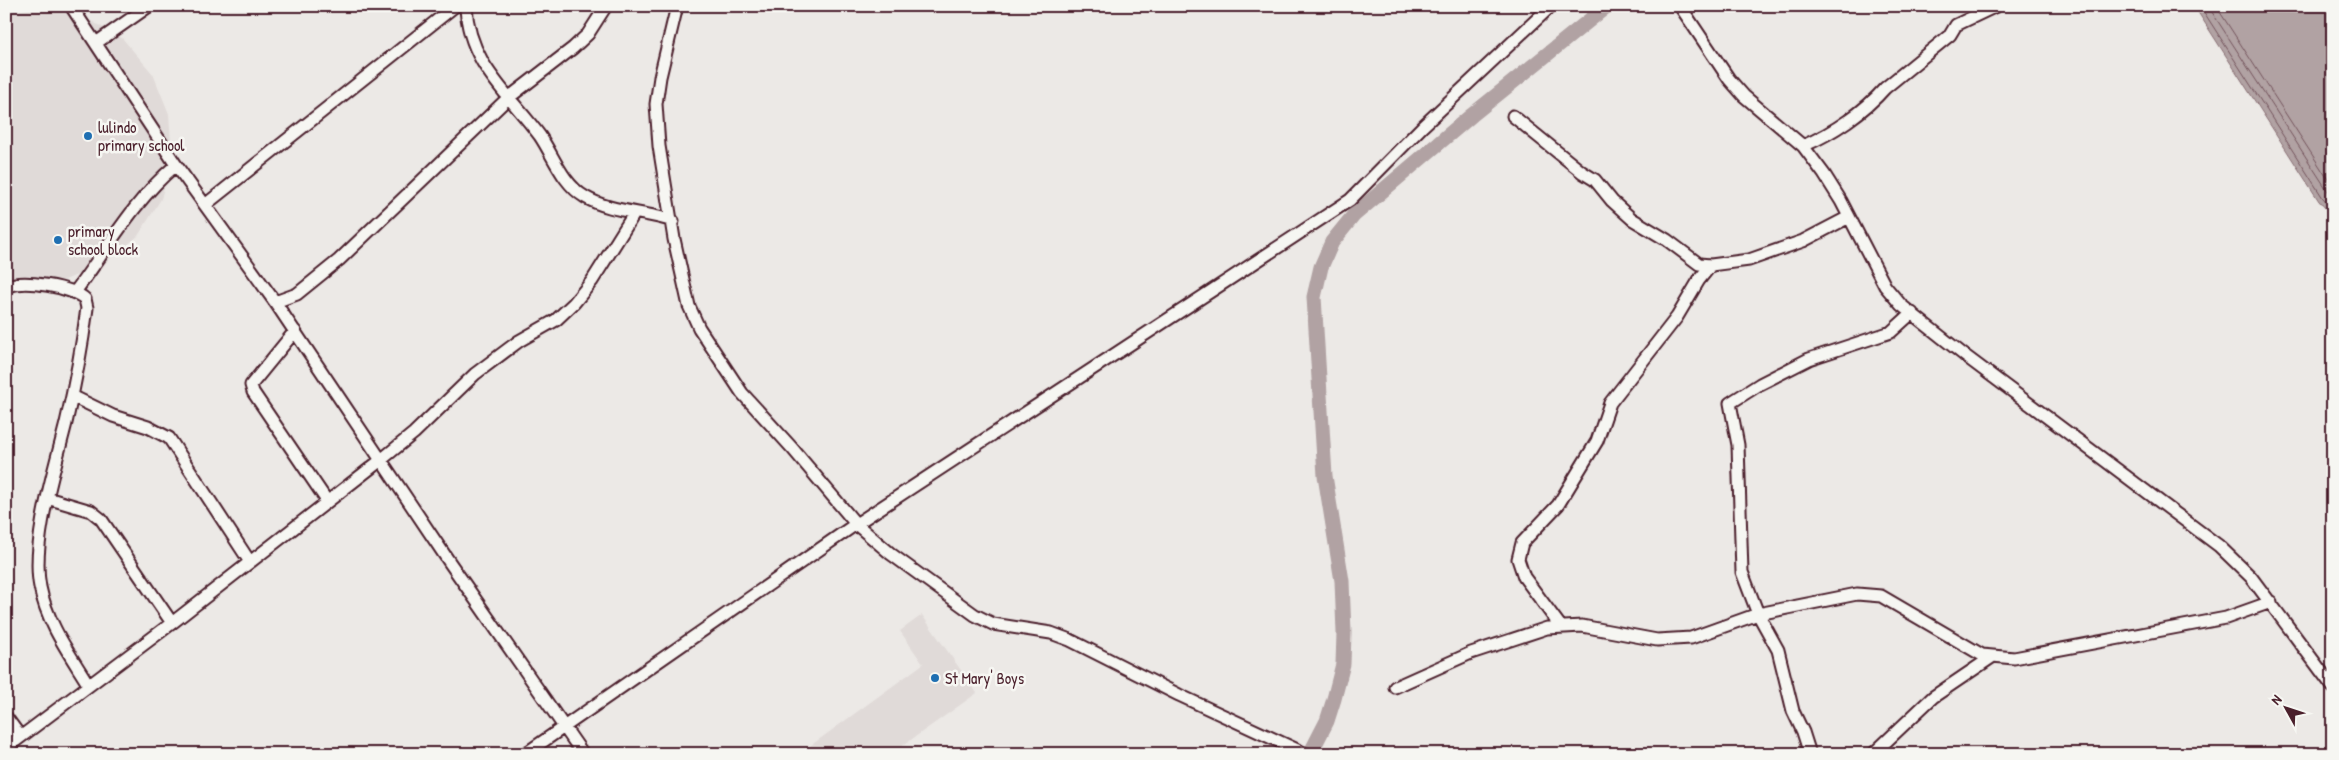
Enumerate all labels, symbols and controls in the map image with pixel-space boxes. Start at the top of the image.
place label: lulindo primary school [98,116,185,156]
marker: lulindo primary school [82,130,94,142]
place label: primary school block [68,220,138,260]
marker: primary school block [52,234,64,246]
place label: St Mary' Boys [945,667,1024,689]
marker: St Mary' Boys [929,672,941,684]
north arrow [2262,682,2312,732]
text: N [2266,690,2286,708]

